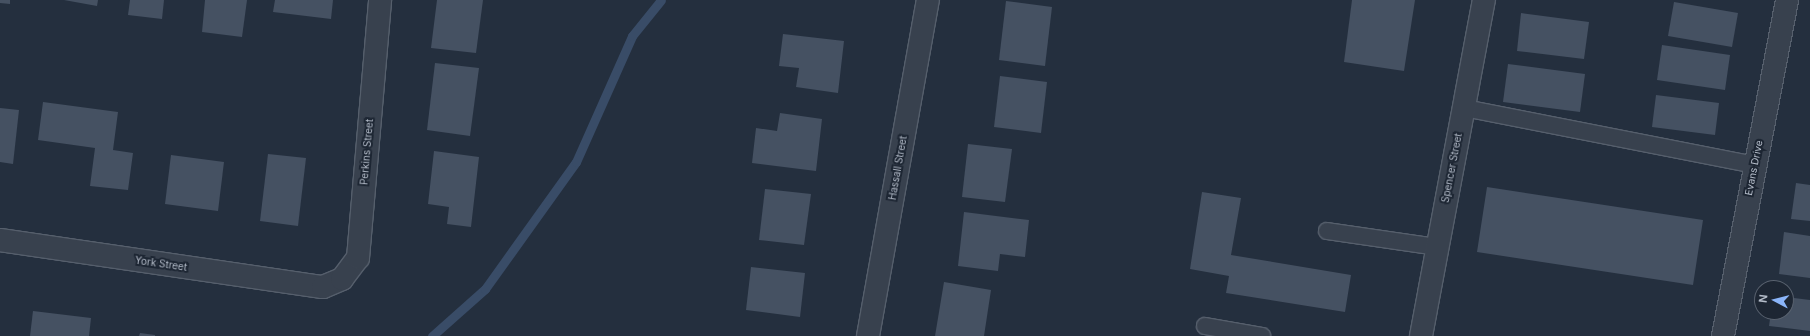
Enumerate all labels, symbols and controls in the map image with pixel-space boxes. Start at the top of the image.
street label: Perkins Street [358,118,376,186]
street label: Spencer Street [1439,132,1465,204]
street label: Hassall Street [886,135,910,201]
street label: Evans Drive [1743,139,1765,197]
street label: York Street [134,254,188,274]
north arrow [1754,280,1794,320]
text: N [1756,294,1771,304]

